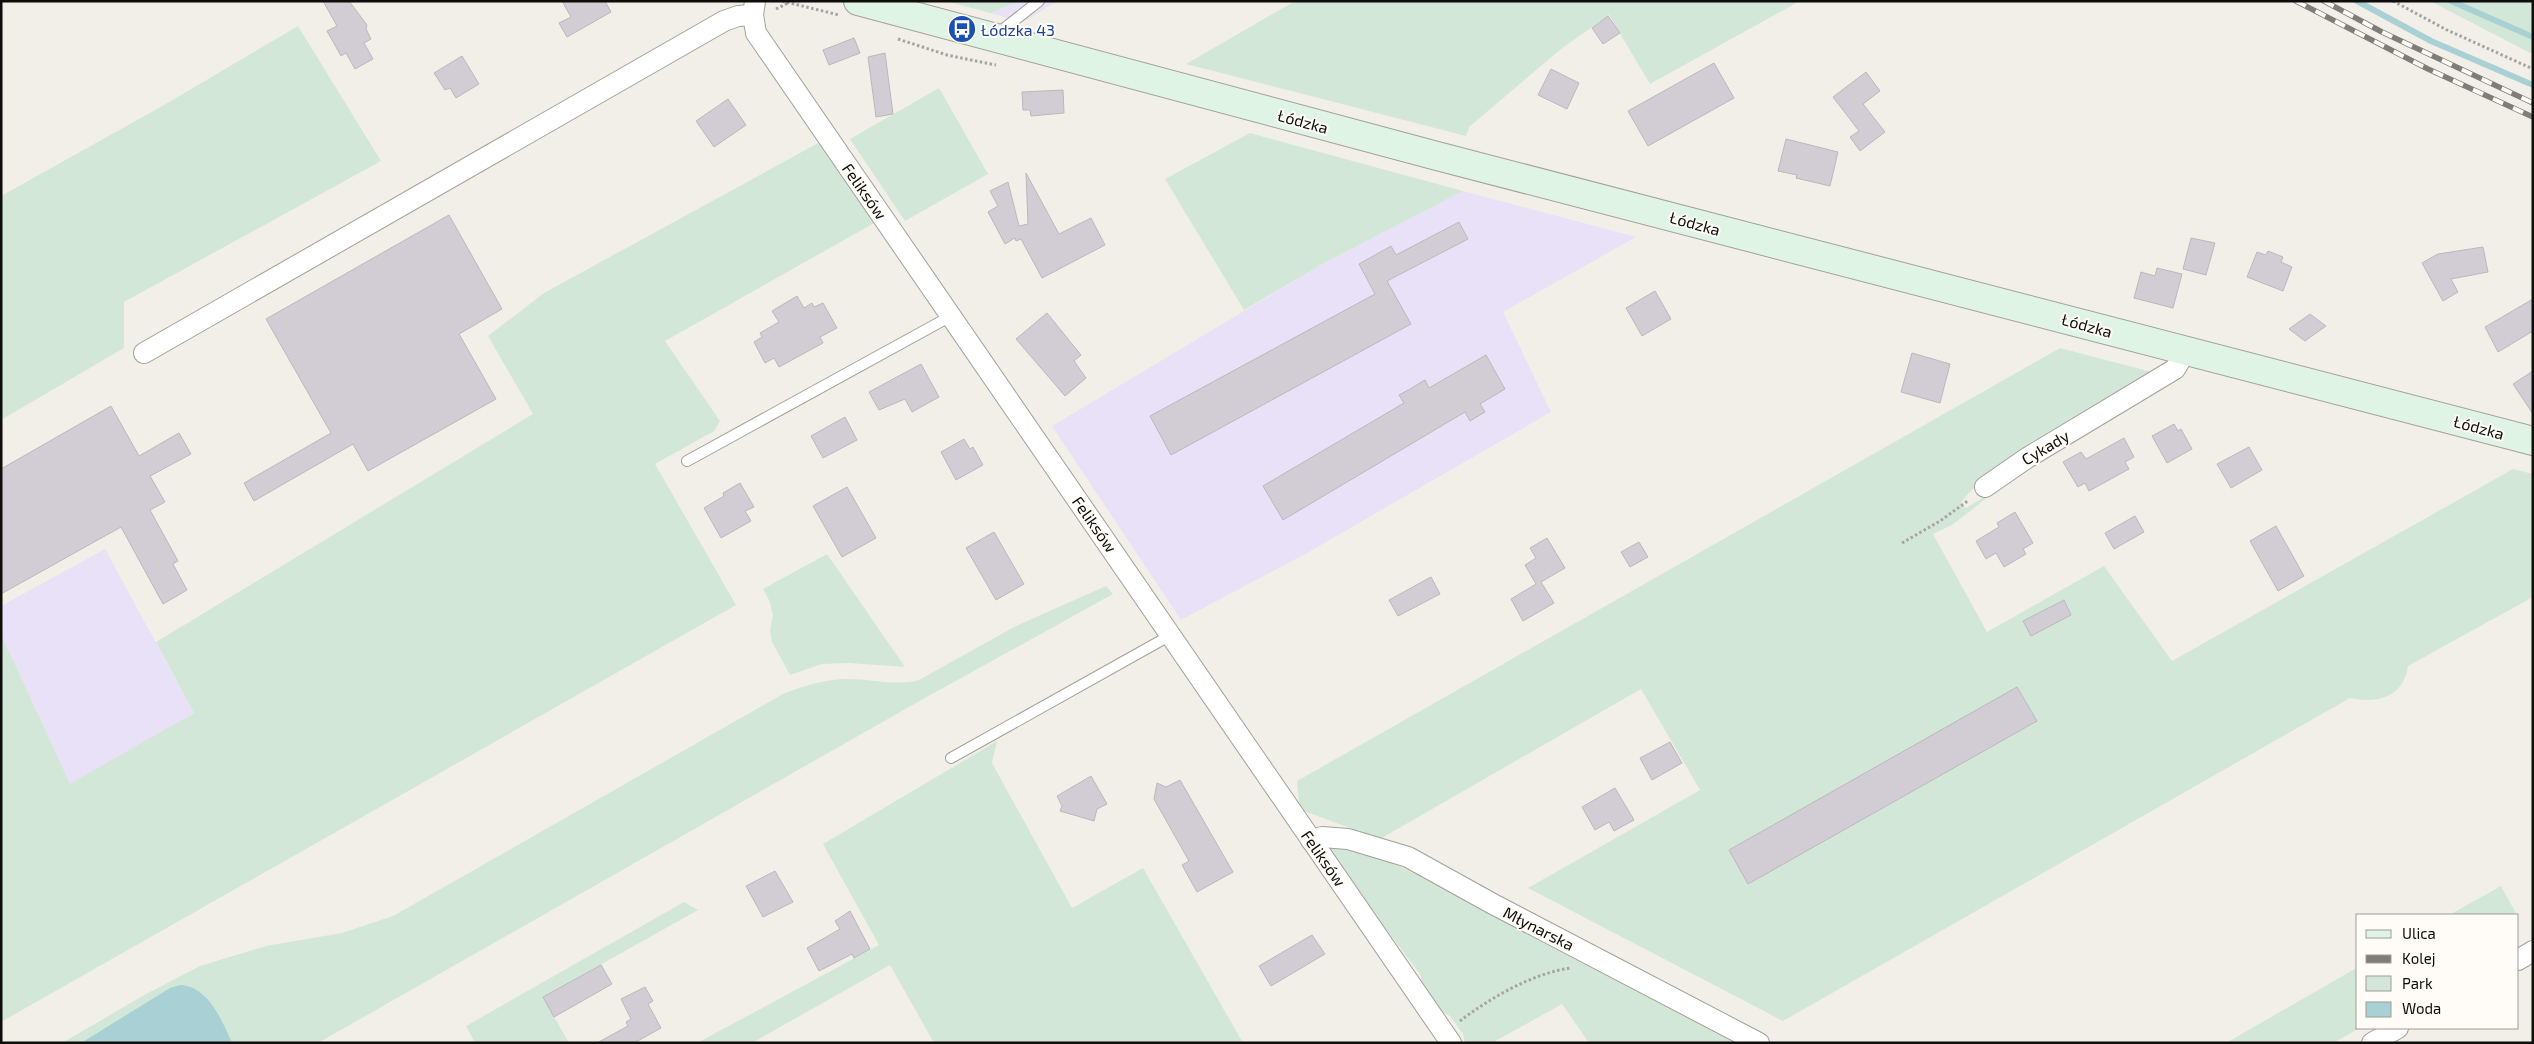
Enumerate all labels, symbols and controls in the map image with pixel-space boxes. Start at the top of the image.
bus stop icon: Łódzka 43 [947,14,977,44]
place label: Łódzka 43 [981,20,1055,39]
street label: Łódzka [1276,105,1330,137]
street label: Feliksów [839,159,891,223]
street label: Łódzka [1668,207,1722,239]
street label: Łódzka [2060,309,2114,341]
street label: Łódzka [2452,411,2506,443]
street label: Cykady [2018,425,2073,469]
street label: Feliksów [1069,492,1121,556]
street label: Feliksów [1298,826,1350,890]
street label: Młynarska [1500,902,1578,954]
legend [2356,914,2519,1029]
text: Ulica [2402,924,2436,942]
text: Kolej [2402,949,2435,968]
text: Park [2402,974,2433,992]
text: Woda [2402,999,2441,1017]

